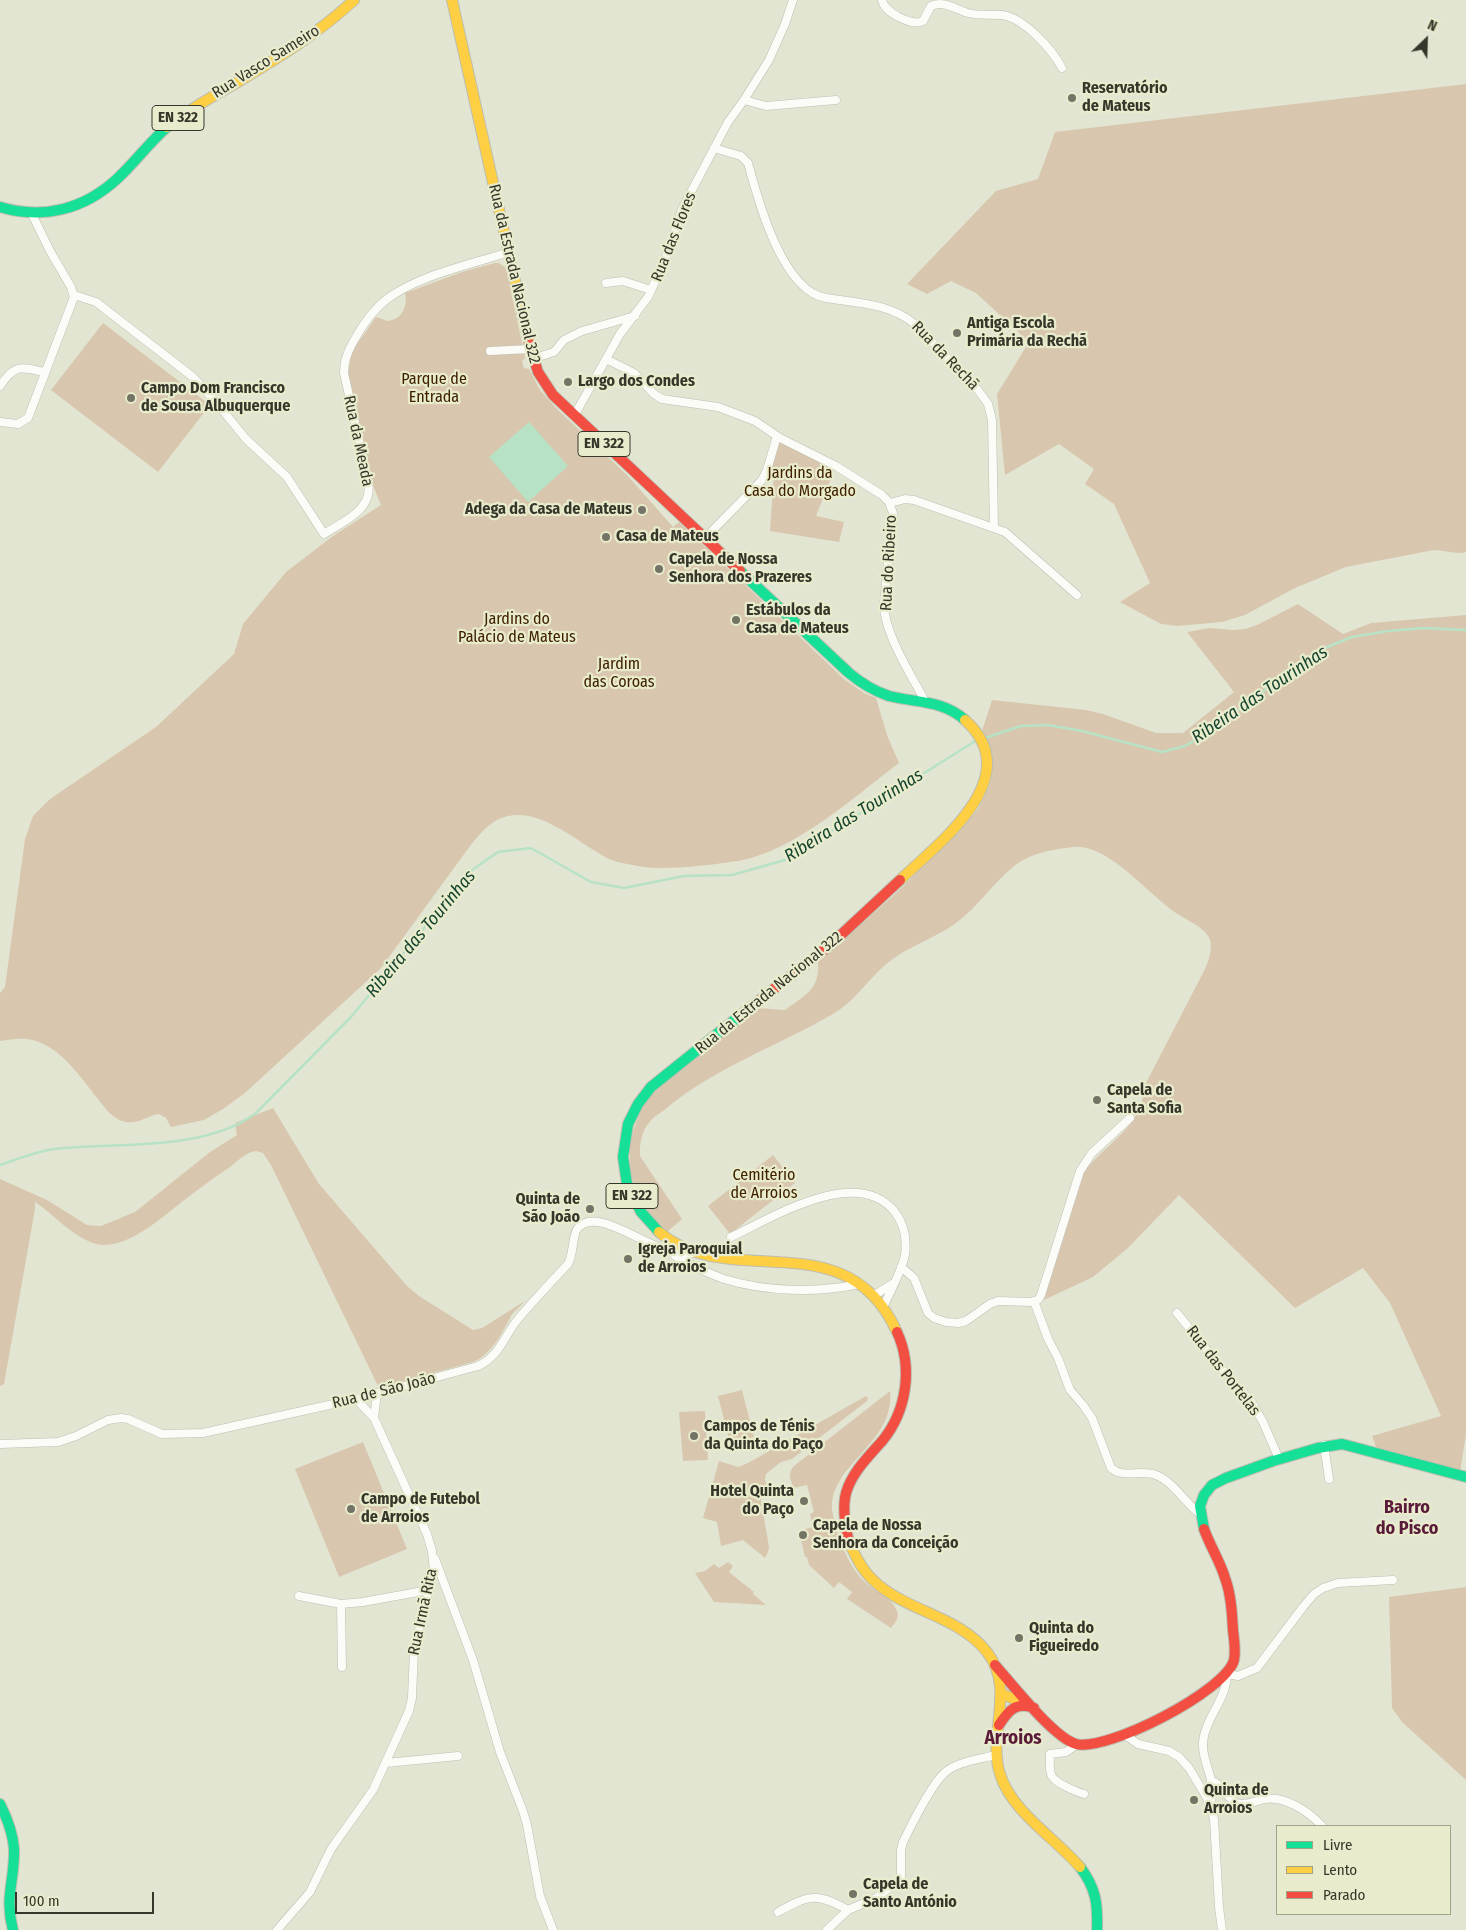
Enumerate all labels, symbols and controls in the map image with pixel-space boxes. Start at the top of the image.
north arrow [1401,15,1451,65]
text: N [1425,16,1440,35]
street label: Rua Vasco Sameiro [209,21,323,103]
place label: Reservatório de Mateus [1082,79,1167,117]
marker: Reservatório de Mateus [1066,92,1078,104]
road number: EN 322 [152,106,204,130]
street label: Rua da Estrada Nacional 322 [484,182,544,366]
street label: Rua das Flores [647,189,701,285]
place label: Antiga Escola Primária da Rechã [967,314,1087,352]
street label: Rua da Rechã [907,318,983,394]
marker: Antiga Escola Primária da Rechã [951,327,963,339]
park label: Parque de Entrada [401,370,467,408]
place label: Largo dos Condes [578,372,695,392]
marker: Largo dos Condes [562,376,574,388]
place label: Campo Dom Francisco de Sousa Albuquerque [141,379,290,417]
marker: Campo Dom Francisco de Sousa Albuquerque [125,392,137,404]
street label: Rua da Meada [339,394,377,488]
road number: EN 322 [578,432,630,456]
park label: Jardins da Casa do Morgado [744,464,856,502]
place label: Adega da Casa de Mateus [465,500,632,520]
marker: Adega da Casa de Mateus [636,504,648,516]
street label: Rua do Ribeiro [877,514,901,612]
place label: Casa de Mateus [616,527,719,547]
marker: Casa de Mateus [600,531,612,543]
place label: Capela de Nossa Senhora dos Prazeres [669,550,812,588]
marker: Capela de Nossa Senhora dos Prazeres [653,563,665,575]
place label: Estábulos da Casa de Mateus [746,601,849,639]
park label: Jardins do Palácio de Mateus [458,610,576,648]
marker: Estábulos da Casa de Mateus [730,614,742,626]
water label: Ribeira das Tourinhas [1188,641,1332,749]
park label: Jardim das Coroas [583,655,655,693]
water label: Ribeira das Tourinhas [781,765,927,867]
water label: Ribeira das Tourinhas [362,866,480,1002]
street label: Rua da Estrada Nacional 322 [692,928,846,1058]
place label: Capela de Santa Sofia [1107,1081,1182,1119]
marker: Capela de Santa Sofia [1091,1094,1103,1106]
park label: Cemitério de Arroios [730,1166,798,1204]
road number: EN 322 [606,1184,658,1208]
place label: Quinta de São João [516,1190,580,1228]
marker: Quinta de São João [584,1203,596,1215]
place label: Igreja Paroquial de Arroios [638,1240,742,1278]
marker: Igreja Paroquial de Arroios [622,1253,634,1265]
street label: Rua das Portelas [1182,1322,1264,1420]
street label: Rua de São João [330,1369,438,1413]
place label: Campos de Ténis da Quinta do Paço [704,1417,823,1455]
marker: Campos de Ténis da Quinta do Paço [688,1430,700,1442]
place label: Hotel Quinta do Paço [710,1482,794,1520]
place label: Campo de Futebol de Arroios [361,1490,480,1528]
marker: Hotel Quinta do Paço [798,1495,810,1507]
district label: Bairro do Pisco [1376,1497,1438,1540]
marker: Campo de Futebol de Arroios [345,1503,357,1515]
place label: Capela de Nossa Senhora da Conceição [813,1516,959,1554]
marker: Capela de Nossa Senhora da Conceição [797,1529,809,1541]
street label: Rua Irmã Rita [404,1567,442,1657]
place label: Quinta do Figueiredo [1029,1619,1099,1657]
marker: Quinta do Figueiredo [1013,1632,1025,1644]
district label: Arroios [984,1728,1042,1750]
place label: Quinta de Arroios [1204,1781,1268,1819]
marker: Quinta de Arroios [1188,1794,1200,1806]
legend [1276,1825,1451,1915]
text: Livre [1323,1836,1352,1854]
text: Lento [1323,1861,1357,1879]
place label: Capela de Santo António [863,1875,957,1913]
scale bar [18,1882,156,1914]
text: Parado [1323,1886,1365,1904]
marker: Capela de Santo António [847,1888,859,1900]
text: 100 m [23,1892,60,1910]

